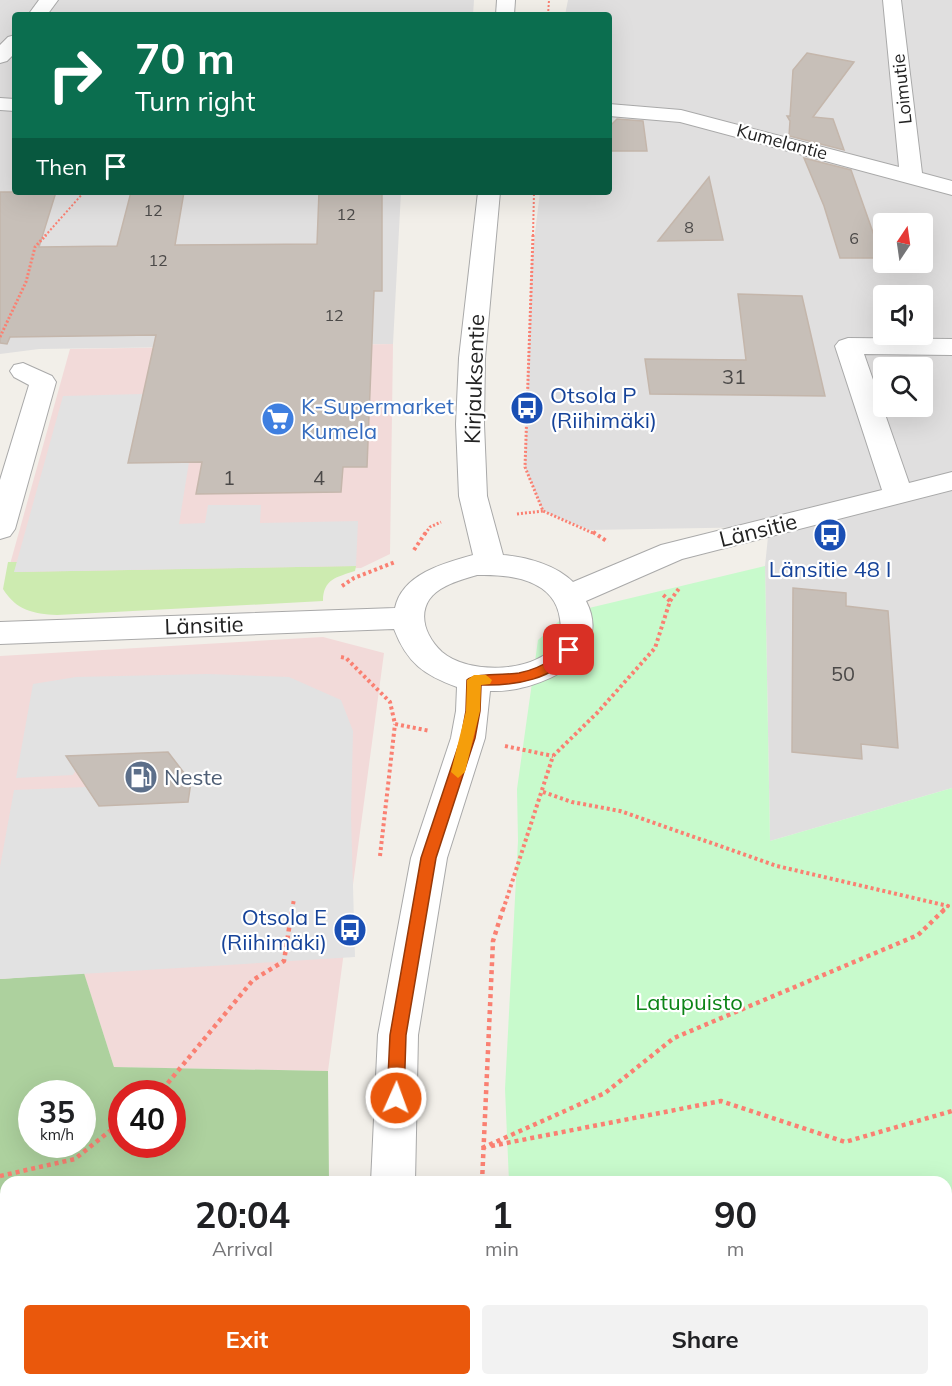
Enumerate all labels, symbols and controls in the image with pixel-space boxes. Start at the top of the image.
text: 70 m [135,32,235,85]
icon: right [36,36,114,114]
street label: Loimutie [886,53,917,125]
text: Turn right [135,84,255,118]
street label: Kumelantie [734,118,830,165]
icon: arrive [99,150,132,183]
text: Then [36,153,87,181]
house number: 12 [143,200,163,220]
house number: 12 [336,204,356,224]
north arrow [873,213,933,273]
map controls [873,213,933,417]
house number: 8 [684,217,694,237]
house number: 6 [849,228,859,248]
house number: 12 [148,250,168,270]
button: sound [873,285,933,345]
house number: 12 [324,305,344,325]
street label: Kirjauksentie [458,313,490,445]
button: search [873,357,933,417]
house number: 31 [722,364,746,389]
place label: Otsola P (Riihimäki) [550,381,657,434]
bus stop icon: Otsola P (Riihimäki) [509,390,545,426]
place label: K-Supermarket Kumela [301,392,454,445]
supermarket icon: K-Supermarket Kumela [260,401,296,437]
house number: 1 [223,465,235,490]
house number: 4 [313,465,325,490]
street label: Länsitie [716,507,800,553]
bus stop icon: Länsitie 48 I [812,517,848,553]
place label: Länsitie 48 I [769,555,891,583]
street label: Länsitie [164,610,244,640]
pin [543,624,594,675]
icon: arrive [552,633,585,666]
house number: 50 [831,661,855,686]
fuel station icon: Neste [123,759,159,795]
place label: Neste [164,763,223,791]
place label: Otsola E (Riihimäki) [220,903,327,956]
bus stop icon: Otsola E (Riihimäki) [332,912,368,948]
park label: Latupuisto [635,988,743,1016]
position arrow [364,1066,428,1130]
speed limit sign: 40 [108,1080,186,1158]
text: 35 [39,1093,75,1131]
text: km/h [40,1125,74,1144]
text: 20:04 [195,1192,290,1237]
text: 1 [491,1192,513,1237]
text: 90 [714,1192,757,1237]
text: Arrival [212,1236,273,1261]
text: min [485,1236,519,1261]
text: m [727,1236,744,1261]
button: Exit [24,1305,470,1374]
button: Share [482,1305,928,1374]

